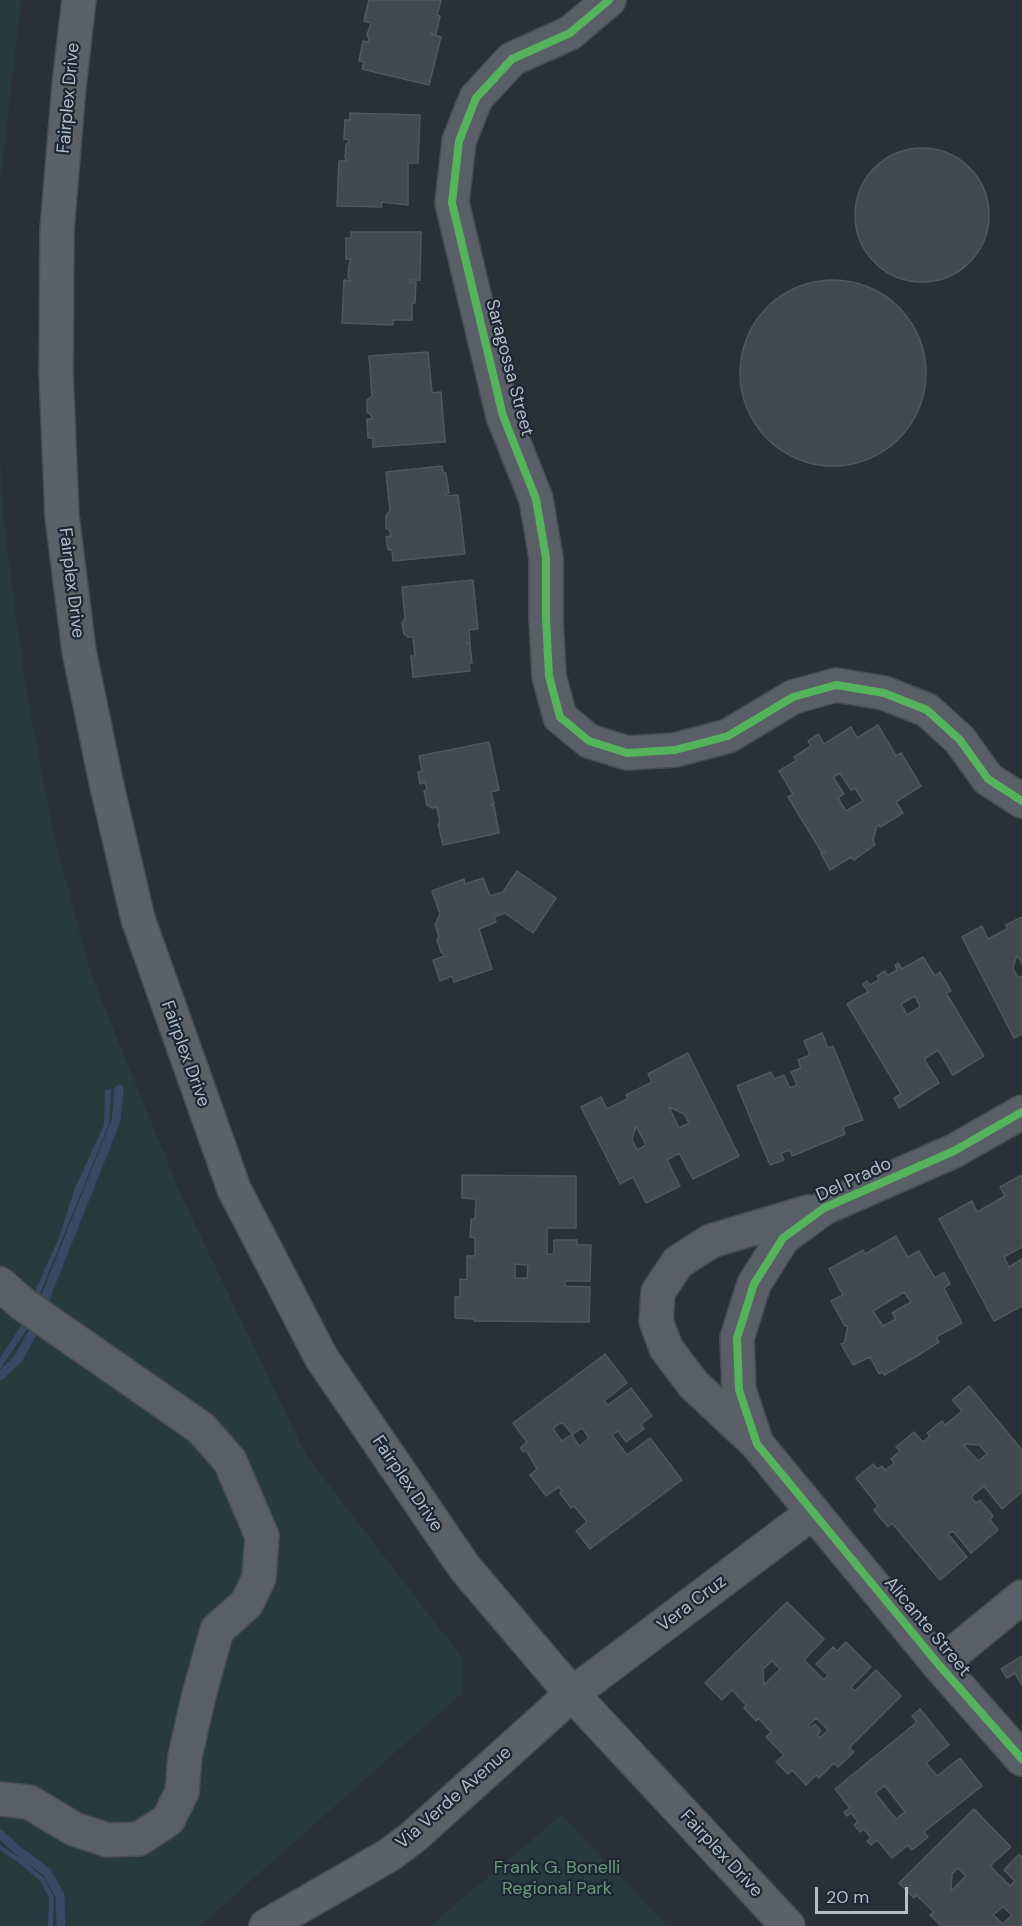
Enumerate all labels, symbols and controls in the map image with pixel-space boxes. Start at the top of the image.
street label: Fairplex Drive [53,42,85,154]
street label: Saragossa Street [480,297,538,439]
street label: Fairplex Drive [54,526,88,640]
street label: Fairplex Drive [156,998,214,1110]
street label: Del Prado [813,1153,895,1207]
street label: Fairplex Drive [367,1432,447,1536]
street label: Vera Cruz [653,1571,731,1637]
street label: Alicante Street [879,1573,975,1681]
street label: Via Verde Avenue [392,1742,516,1854]
street label: Fairplex Drive [675,1806,767,1902]
park label: Frank G. Bonelli Regional Park [494,1857,620,1900]
scale bar [818,1875,911,1913]
text: 20 m [826,1885,869,1909]

